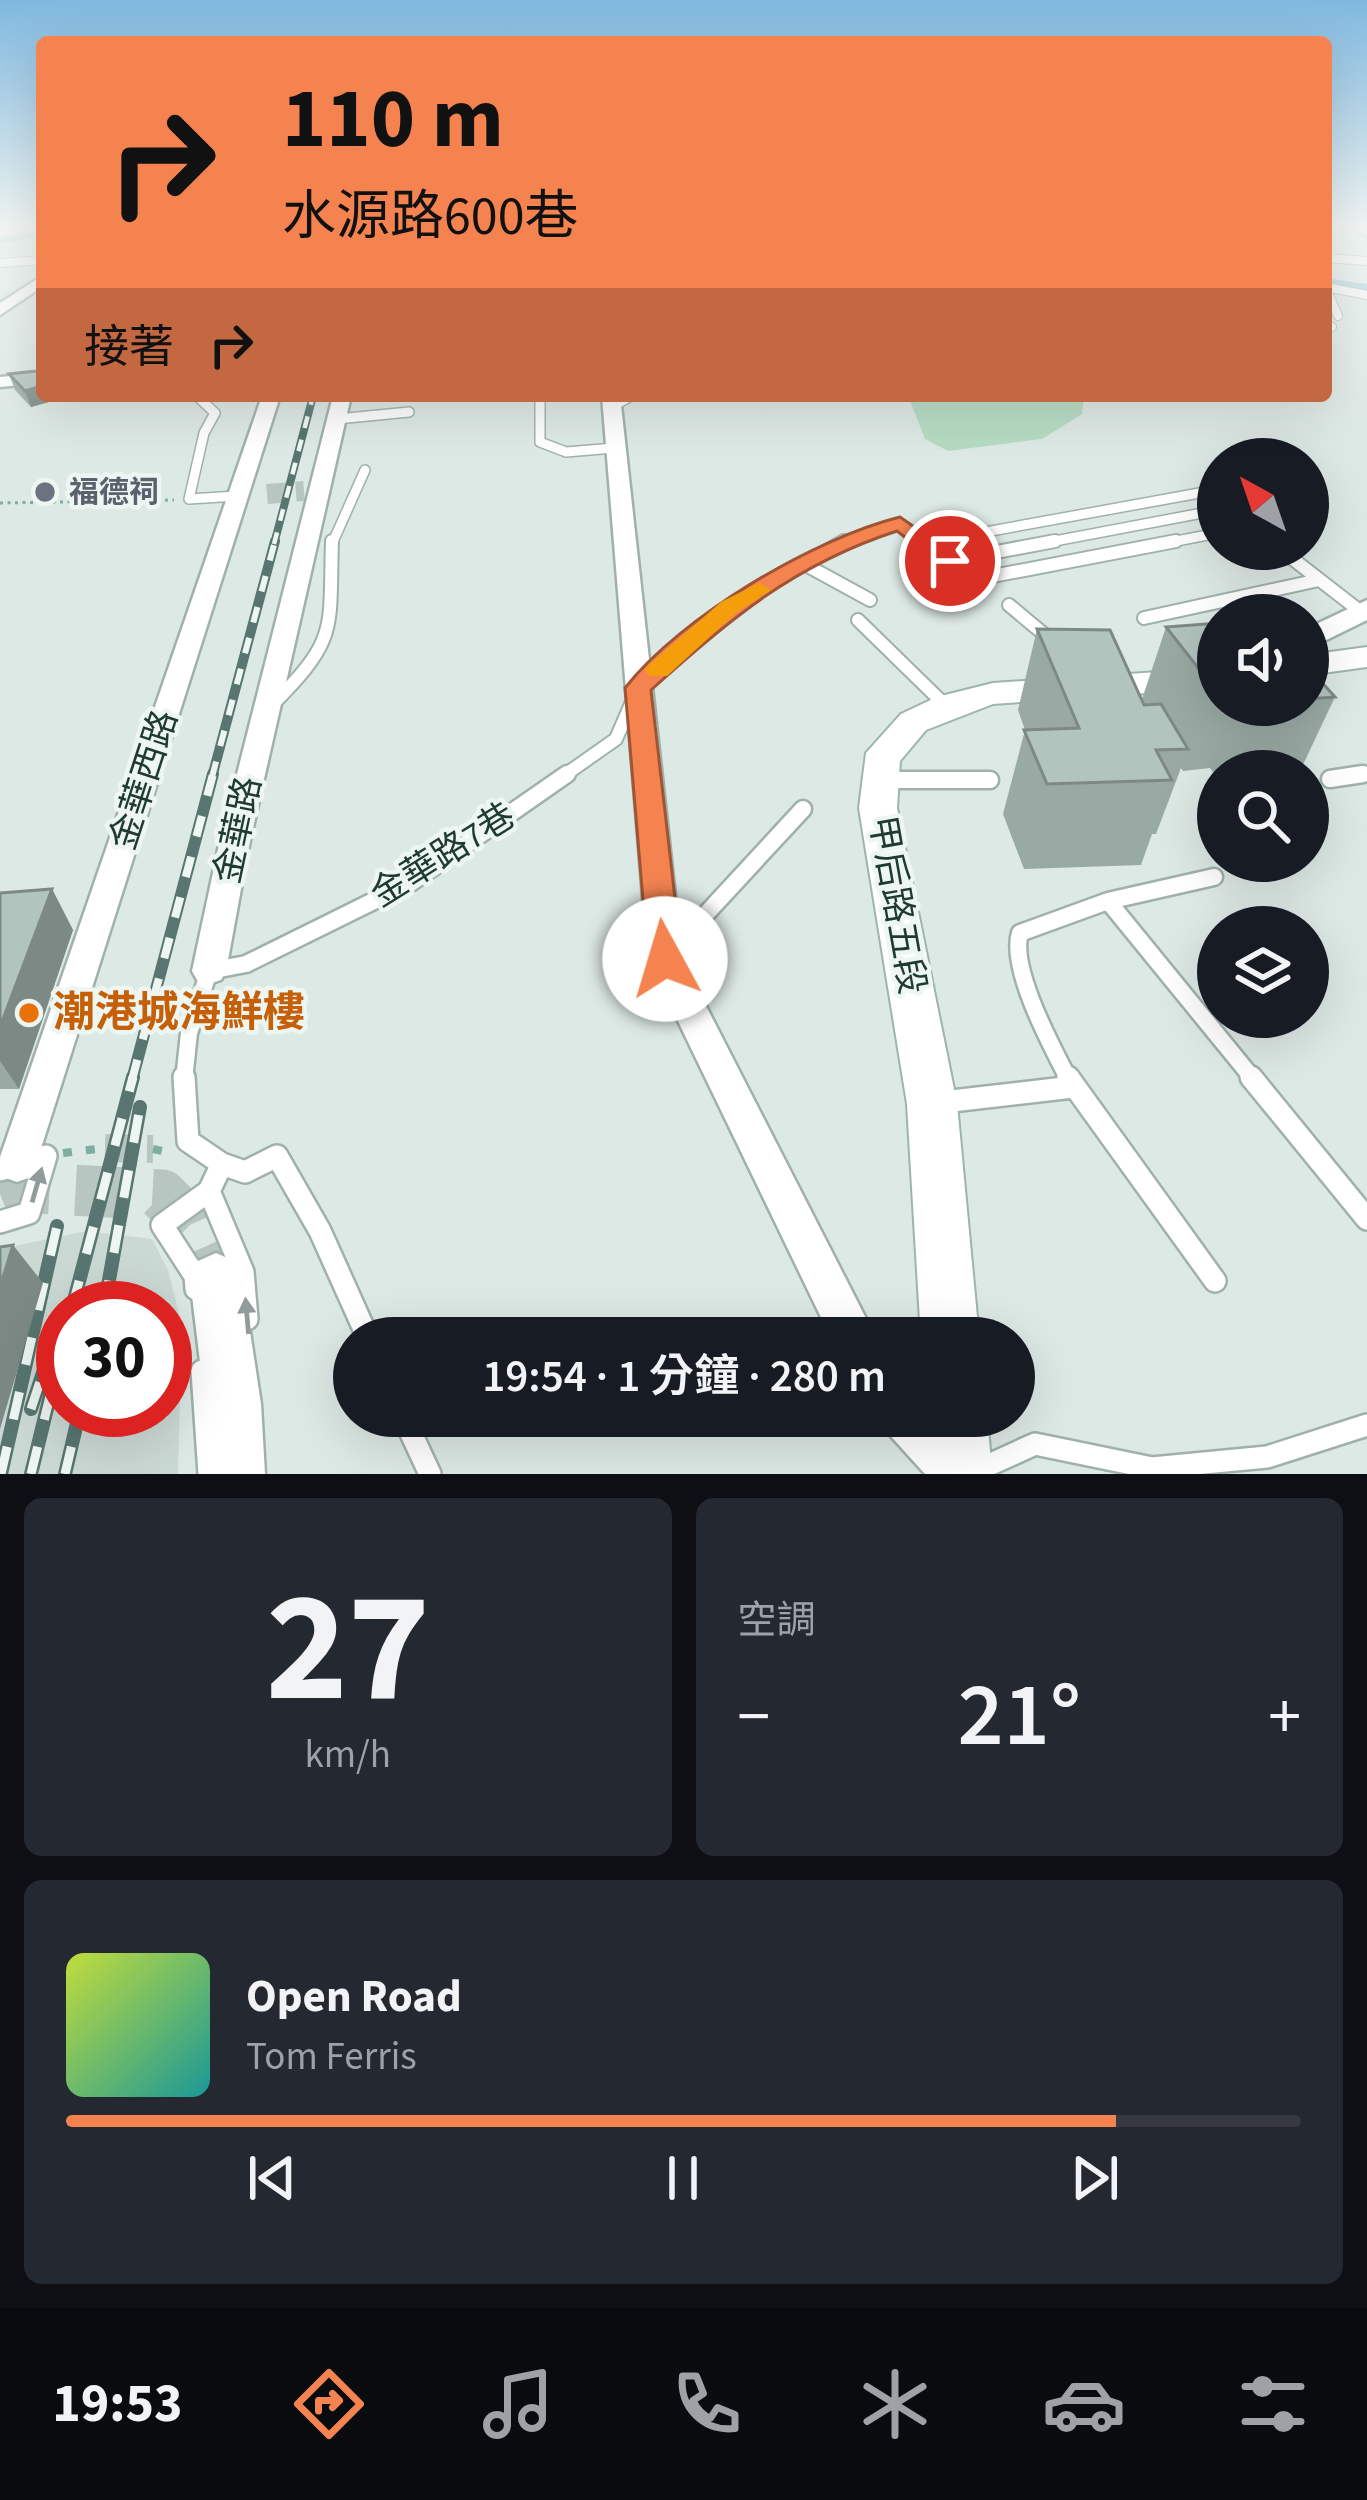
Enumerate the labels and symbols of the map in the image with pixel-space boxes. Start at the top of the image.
north arrow [1197,438,1329,570]
place label: 福德祠 [69,471,159,514]
marker: 福德祠 [32,479,58,505]
pin [899,510,1001,612]
street label: 金華西路 [97,704,191,856]
street label: 金華路 [202,772,274,888]
street label: 金華路7巷 [361,790,525,920]
street label: 甲后路五段 [856,812,938,998]
position arrow [602,896,728,1022]
place label: 潮港城海鮮樓 [53,983,305,1043]
marker: 潮港城海鮮樓 [16,1000,42,1026]
one-way arrow [29,1166,48,1203]
speed limit sign: 30 [36,1281,192,1437]
one-way arrow [237,1297,256,1334]

